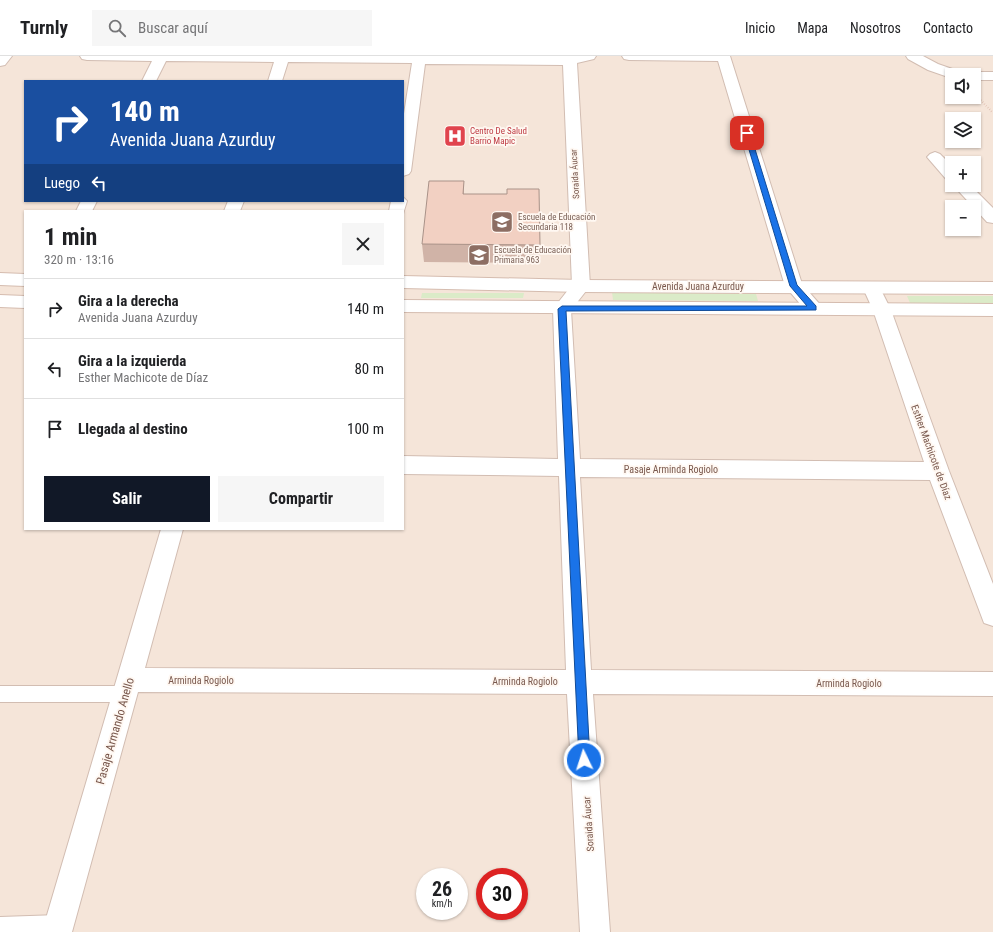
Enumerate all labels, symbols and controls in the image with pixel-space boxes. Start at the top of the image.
search box [92,10,372,46]
text: Turnly [20,16,68,39]
icon: search [106,17,128,39]
text: Buscar aquí [138,19,208,37]
text: Inicio [745,20,775,36]
text: Mapa [797,20,828,36]
text: Nosotros [850,20,901,36]
text: Contacto [923,20,973,36]
map controls [945,68,981,236]
button: sound [945,68,981,104]
text: 140 m [110,95,180,128]
icon: right [44,96,96,148]
button: layers [945,112,981,148]
pin [730,116,764,150]
icon: arrive [736,122,758,144]
hospital icon: Centro De Salud Barrio Mapic [442,123,468,149]
place label: Centro De Salud Barrio Mapic [470,126,527,146]
text: Avenida Juana Azurduy [110,129,276,150]
street label: Soraida Áucar [568,149,581,199]
button: + [945,156,981,192]
icon: left [88,172,110,194]
text: Luego [44,174,80,192]
button: − [945,200,981,236]
school or university icon: Escuela de Educación Secundaria 118 [489,209,515,235]
place label: Escuela de Educación Secundaria 118 [518,212,595,232]
text: 1 min [44,223,97,251]
button: close [342,223,384,265]
school or university icon: Escuela de Educación Primaria 963 [466,242,492,268]
place label: Escuela de Educación Primaria 963 [494,245,571,265]
text: 320 m · 13:16 [44,252,114,267]
street label: Avenida Juana Azurduy [652,281,744,292]
text: Gira a la derecha [78,292,179,310]
icon: right [44,298,66,320]
text: 140 m [347,300,384,318]
text: Avenida Juana Azurduy [78,310,198,325]
text: Gira a la izquierda [78,352,186,370]
icon: left [44,358,66,380]
text: 80 m [354,360,384,378]
text: Esther Machicote de Díaz [78,370,208,385]
street label: Esther Machicote de Díaz [909,403,954,501]
icon: arrive [44,418,66,440]
text: Llegada al destino [78,420,188,438]
text: 100 m [347,420,384,438]
street label: Pasaje Arminda Rogiolo [624,464,718,475]
button: Salir [44,476,210,522]
button: Compartir [218,476,384,522]
street label: Arminda Rogiolo [168,675,234,686]
street label: Pasaje Armando Anello [93,676,137,786]
street label: Arminda Rogiolo [492,676,558,687]
street label: Arminda Rogiolo [816,678,882,689]
position arrow [563,739,605,781]
street label: Soraida Áucar [580,796,596,852]
speed limit sign: 30 [476,868,528,920]
text: 26 [432,877,452,901]
text: km/h [432,898,452,909]

